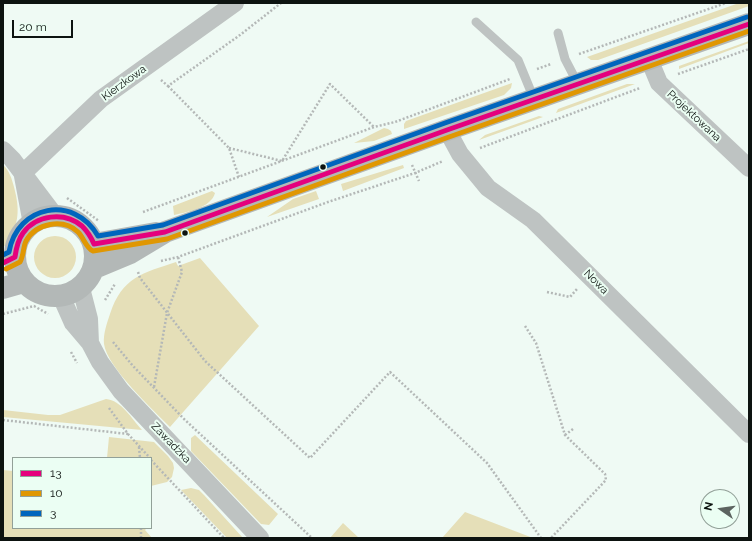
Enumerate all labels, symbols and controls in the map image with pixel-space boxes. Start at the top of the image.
scale bar [14,12,75,38]
text: 20 m [19,20,47,34]
street label: Kierzkowa [99,62,149,104]
street label: Projektowana [664,88,724,144]
unlabelled marker [318,162,328,172]
unlabelled marker [180,228,190,238]
street label: Nowa [581,267,611,297]
street label: Zawadzka [148,420,194,466]
legend [12,457,152,529]
text: 13 [50,466,62,480]
text: 10 [50,486,62,500]
north arrow [700,489,740,529]
text: N [702,501,716,512]
text: 3 [50,506,56,520]

